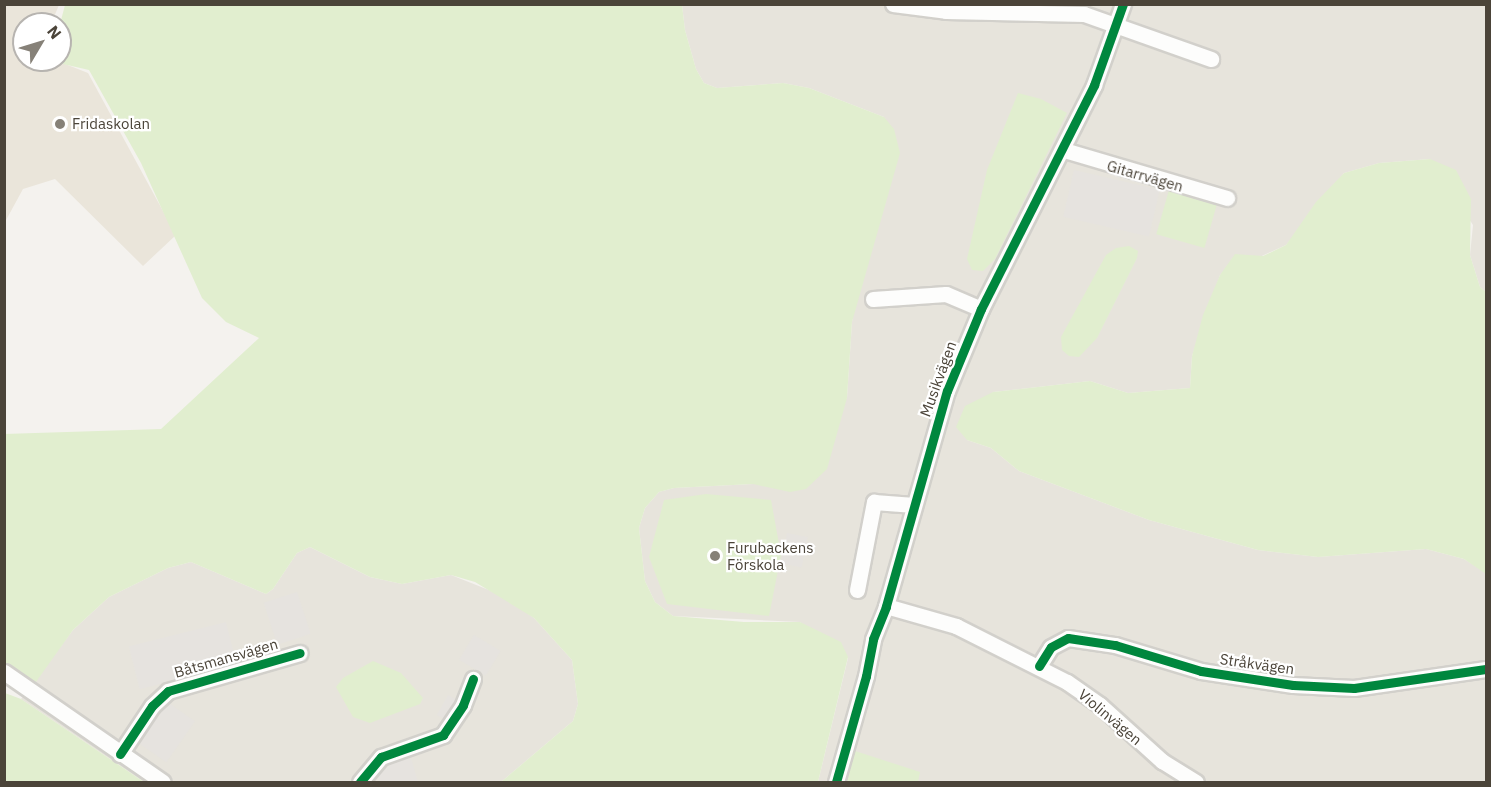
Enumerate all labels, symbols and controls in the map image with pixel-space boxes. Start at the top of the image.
north arrow [12,12,72,72]
text: N [43,21,66,43]
place label: Fridaskolan [72,115,150,133]
marker: Fridaskolan [53,117,67,131]
street label: Gitarrvägen [1105,157,1185,195]
street label: Musikvägen [916,339,960,419]
place label: Furubackens Förskola [727,538,814,573]
marker: Furubackens Förskola [708,549,722,563]
street label: Båtsmansvägen [172,635,280,681]
street label: Stråkvägen [1219,650,1295,678]
street label: Violinvägen [1075,685,1145,749]

